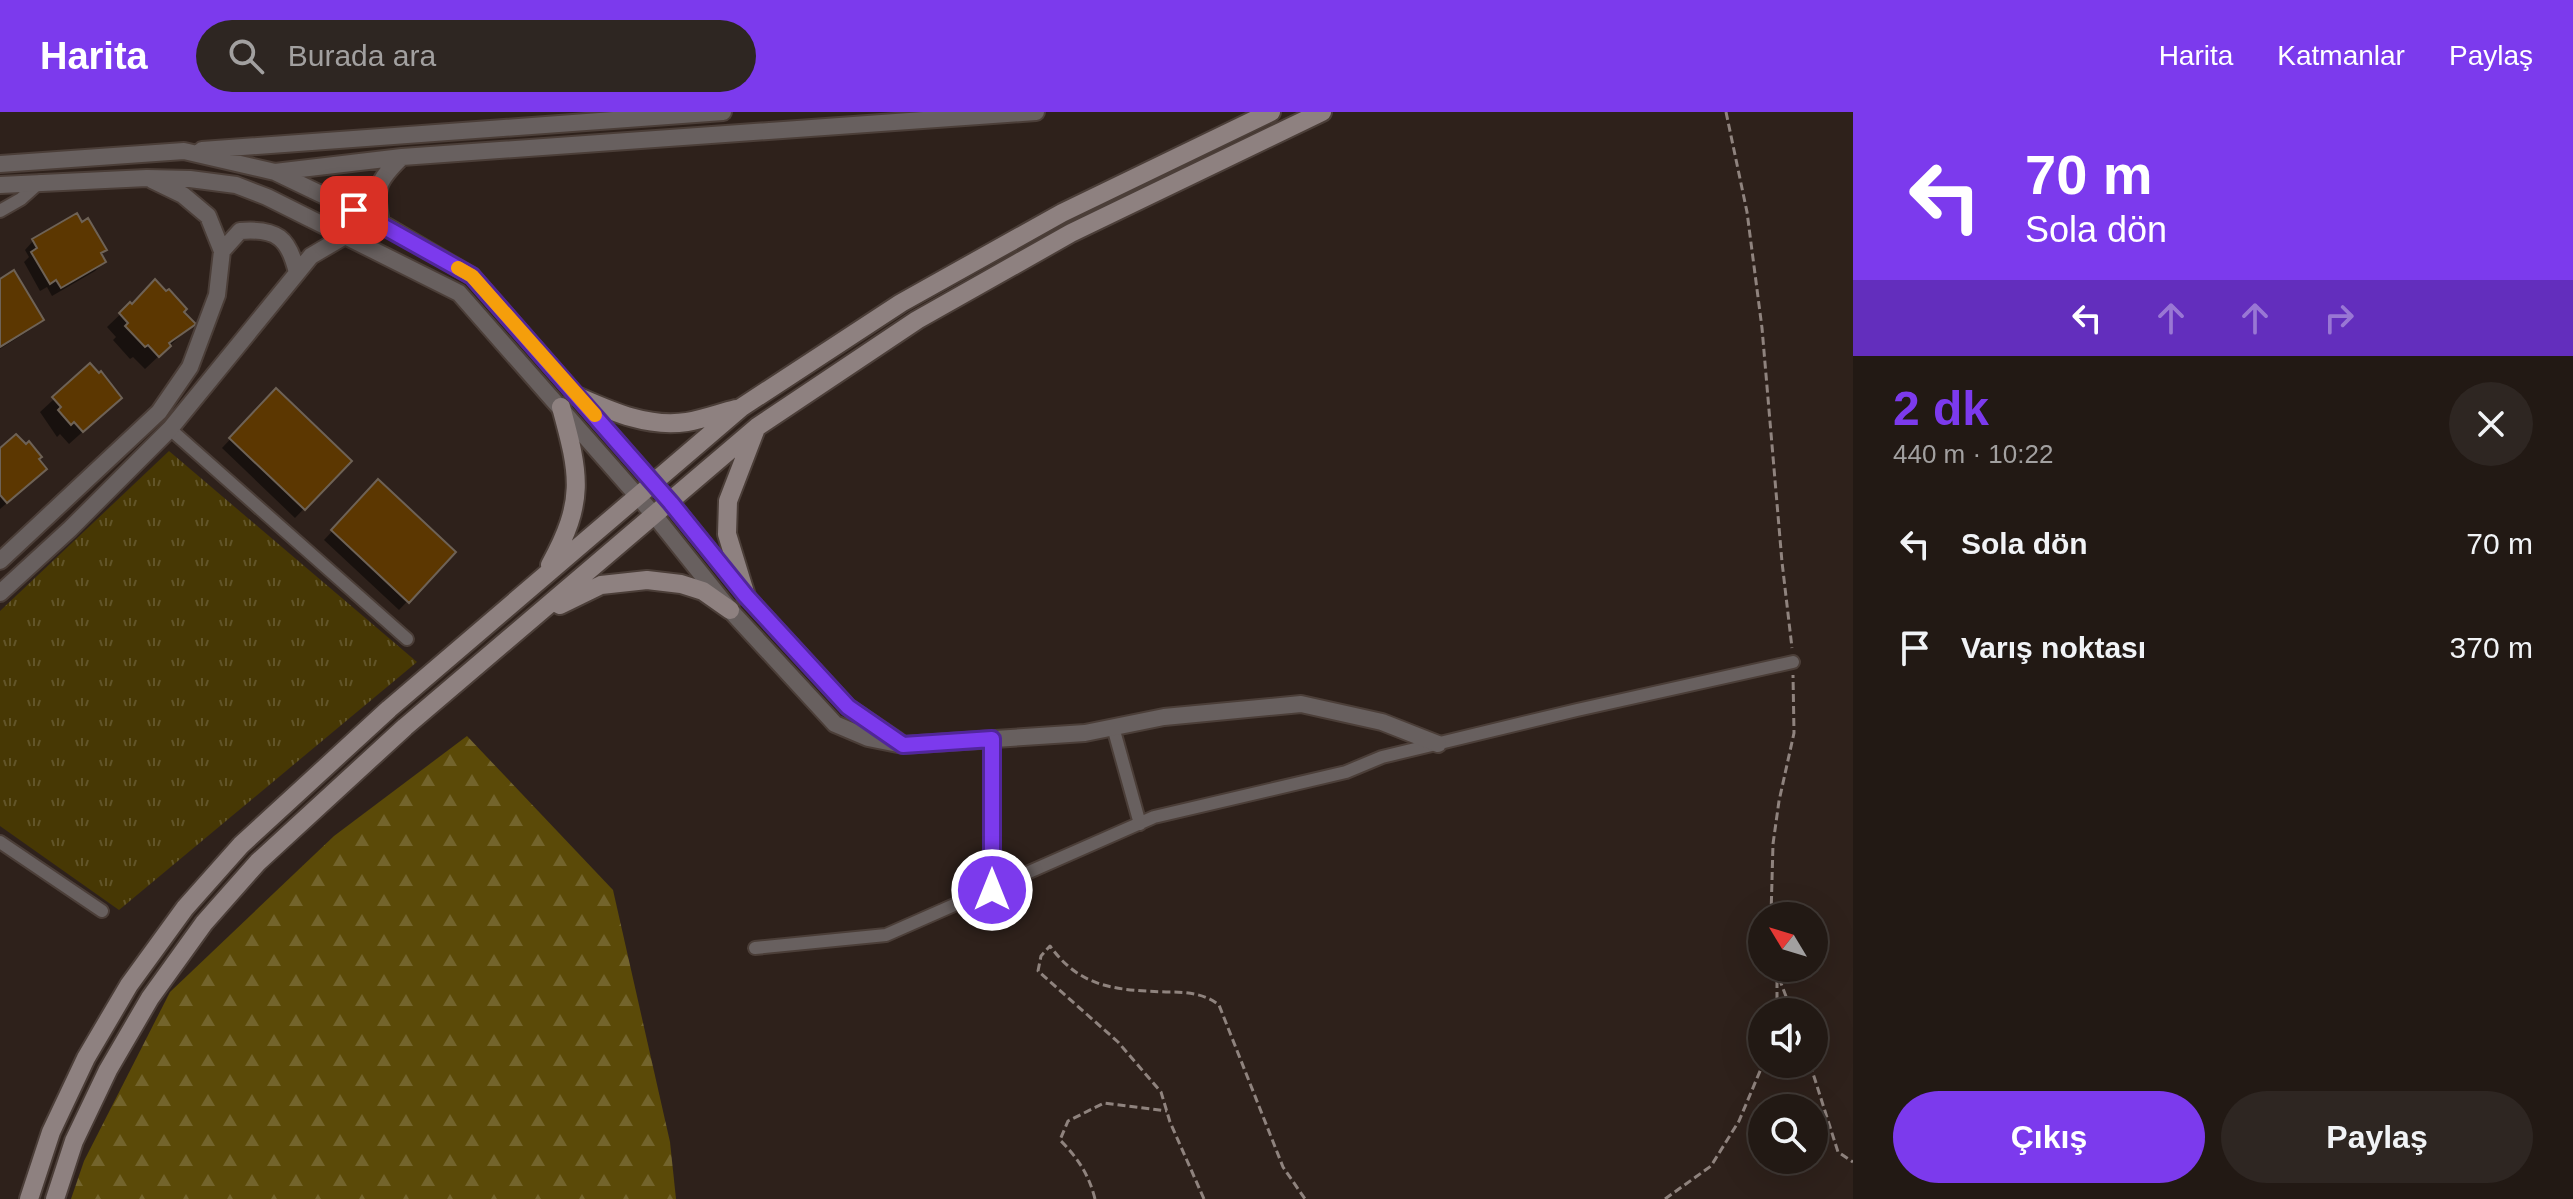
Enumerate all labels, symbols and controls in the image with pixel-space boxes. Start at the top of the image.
search box [196,20,756,92]
icon: search [224,34,268,78]
text: Harita [40,35,148,77]
text: Burada ara [288,39,436,72]
text: Harita [2159,40,2233,71]
text: Katmanlar [2277,40,2405,71]
text: Paylaş [2449,40,2533,71]
text: 70 m [2025,143,2153,206]
icon: left [1893,144,1997,248]
pin [320,176,388,244]
icon: arrive [332,188,376,232]
text: Sola dön [2025,209,2167,250]
icon: left [2065,296,2109,340]
icon: ahead [2149,296,2193,340]
icon: ahead [2233,296,2277,340]
icon: right [2317,296,2361,340]
text: 2 dk [1893,382,1989,435]
button: close [2449,382,2533,466]
text: 440 m · 10:22 [1893,439,2053,469]
icon: left [1893,522,1937,566]
text: Sola dön [1961,527,2088,560]
text: 70 m [2466,527,2533,560]
icon: arrive [1893,626,1937,670]
text: Varış noktası [1961,631,2146,664]
text: 370 m [2450,631,2533,664]
position arrow [950,848,1034,932]
north arrow [1748,902,1828,982]
map controls [1748,902,1828,1174]
button: sound [1748,998,1828,1078]
button: Çıkış [1893,1091,2205,1183]
button: Paylaş [2221,1091,2533,1183]
button: search [1748,1094,1828,1174]

